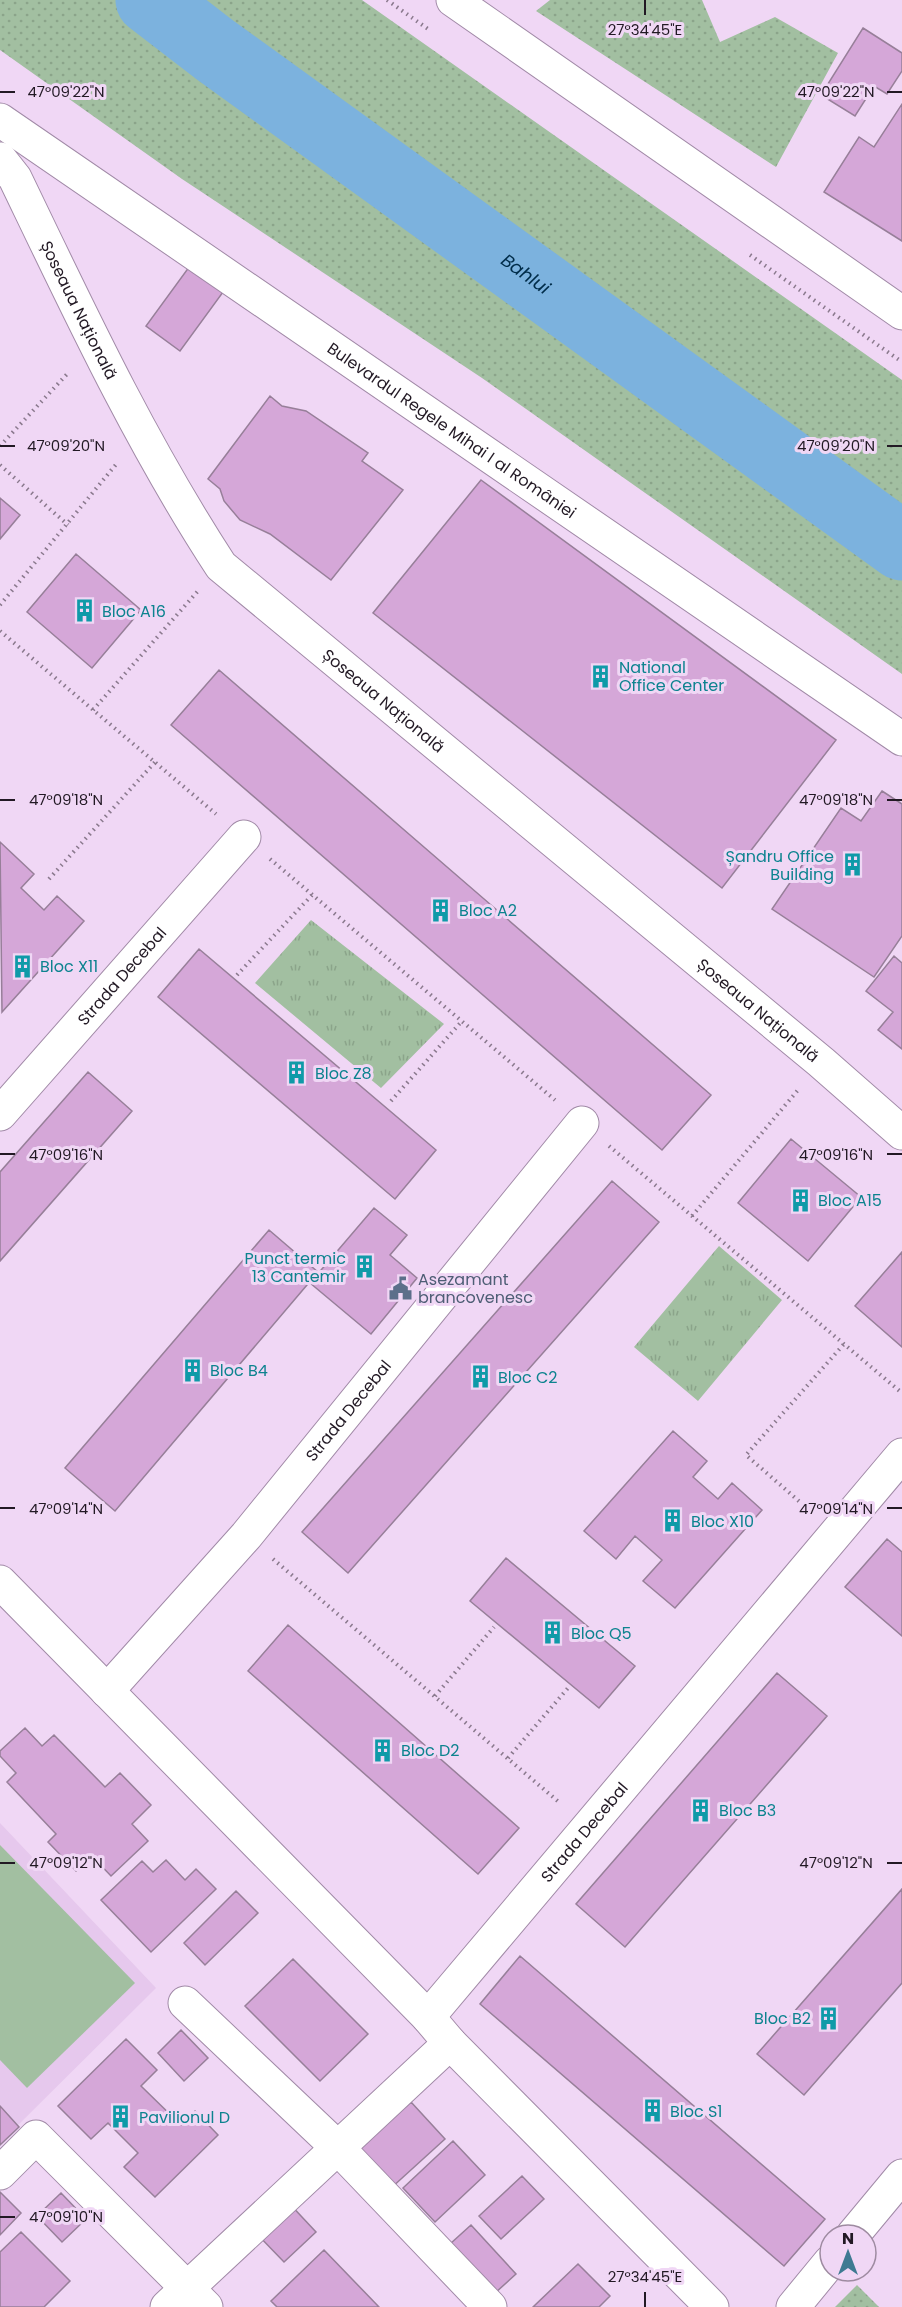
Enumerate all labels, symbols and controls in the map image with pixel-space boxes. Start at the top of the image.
text: 27°34'45"E [608,19,682,40]
text: 47°09'22"N [27,81,105,102]
text: 47°09'22"N [797,81,875,102]
street label: Șoseaua Națională [35,237,123,384]
water label: Bahlui [496,248,556,300]
street label: Bulevardul Regele Mihai I al României [323,337,581,524]
text: 47°09'20"N [27,435,105,456]
text: 47°09'20"N [797,435,875,456]
building icon: Bloc A16 [71,598,97,624]
place label: Bloc A16 [102,600,166,623]
street label: Șoseaua Națională [318,644,449,758]
place label: National Office Center [619,656,724,697]
building icon: National Office Center [588,663,614,689]
text: 47°09'18"N [29,789,103,810]
text: 47°09'18"N [799,789,873,810]
place label: Șandru Office Building [726,845,834,886]
building icon: Șandru Office Building [839,852,865,878]
building icon: Bloc A2 [428,897,454,923]
place label: Bloc A2 [459,899,517,922]
street label: Strada Decebal [72,922,172,1031]
building icon: Bloc X11 [9,953,35,979]
street label: Șoseaua Națională [692,953,824,1068]
place label: Bloc X11 [40,955,98,978]
building icon: Bloc Z8 [284,1060,310,1086]
place label: Bloc Z8 [315,1062,372,1085]
text: 47°09'16"N [29,1144,103,1165]
text: 47°09'16"N [799,1144,873,1165]
building icon: Bloc A15 [787,1187,813,1213]
place label: Bloc A15 [818,1189,882,1212]
place label: Punct termic 13 Cantemir [245,1247,346,1288]
building icon: Punct termic 13 Cantemir [351,1254,377,1280]
place label: Asezamant brancovenesc [418,1268,533,1309]
public building icon: Asezamant brancovenesc [387,1275,413,1301]
street label: Strada Decebal [300,1355,397,1466]
building icon: Bloc B4 [179,1357,205,1383]
place label: Bloc B4 [210,1359,268,1382]
building icon: Bloc C2 [467,1364,493,1390]
place label: Bloc C2 [498,1366,558,1389]
text: 47°09'14"N [29,1498,103,1519]
text: 47°09'14"N [799,1498,873,1519]
building icon: Bloc X10 [660,1508,686,1534]
place label: Bloc X10 [691,1510,754,1533]
building icon: Bloc Q5 [540,1620,566,1646]
place label: Bloc Q5 [571,1622,632,1645]
building icon: Bloc D2 [370,1737,396,1763]
place label: Bloc D2 [401,1739,459,1762]
street label: Strada Decebal [536,1777,633,1887]
building icon: Bloc B3 [688,1797,714,1823]
place label: Bloc B3 [719,1799,776,1822]
text: 47°09'12"N [29,1852,103,1873]
text: 47°09'12"N [799,1852,873,1873]
building icon: Bloc B2 [816,2005,842,2031]
place label: Bloc B2 [754,2007,811,2030]
building icon: Bloc S1 [639,2098,665,2124]
place label: Bloc S1 [670,2100,722,2123]
building icon: Pavilionul D [108,2104,134,2130]
place label: Pavilionul D [139,2106,230,2129]
text: 47°09'10"N [29,2206,103,2227]
north arrow [818,2223,878,2283]
text: N [842,2227,854,2250]
text: 27°34'45"E [608,2266,682,2287]

